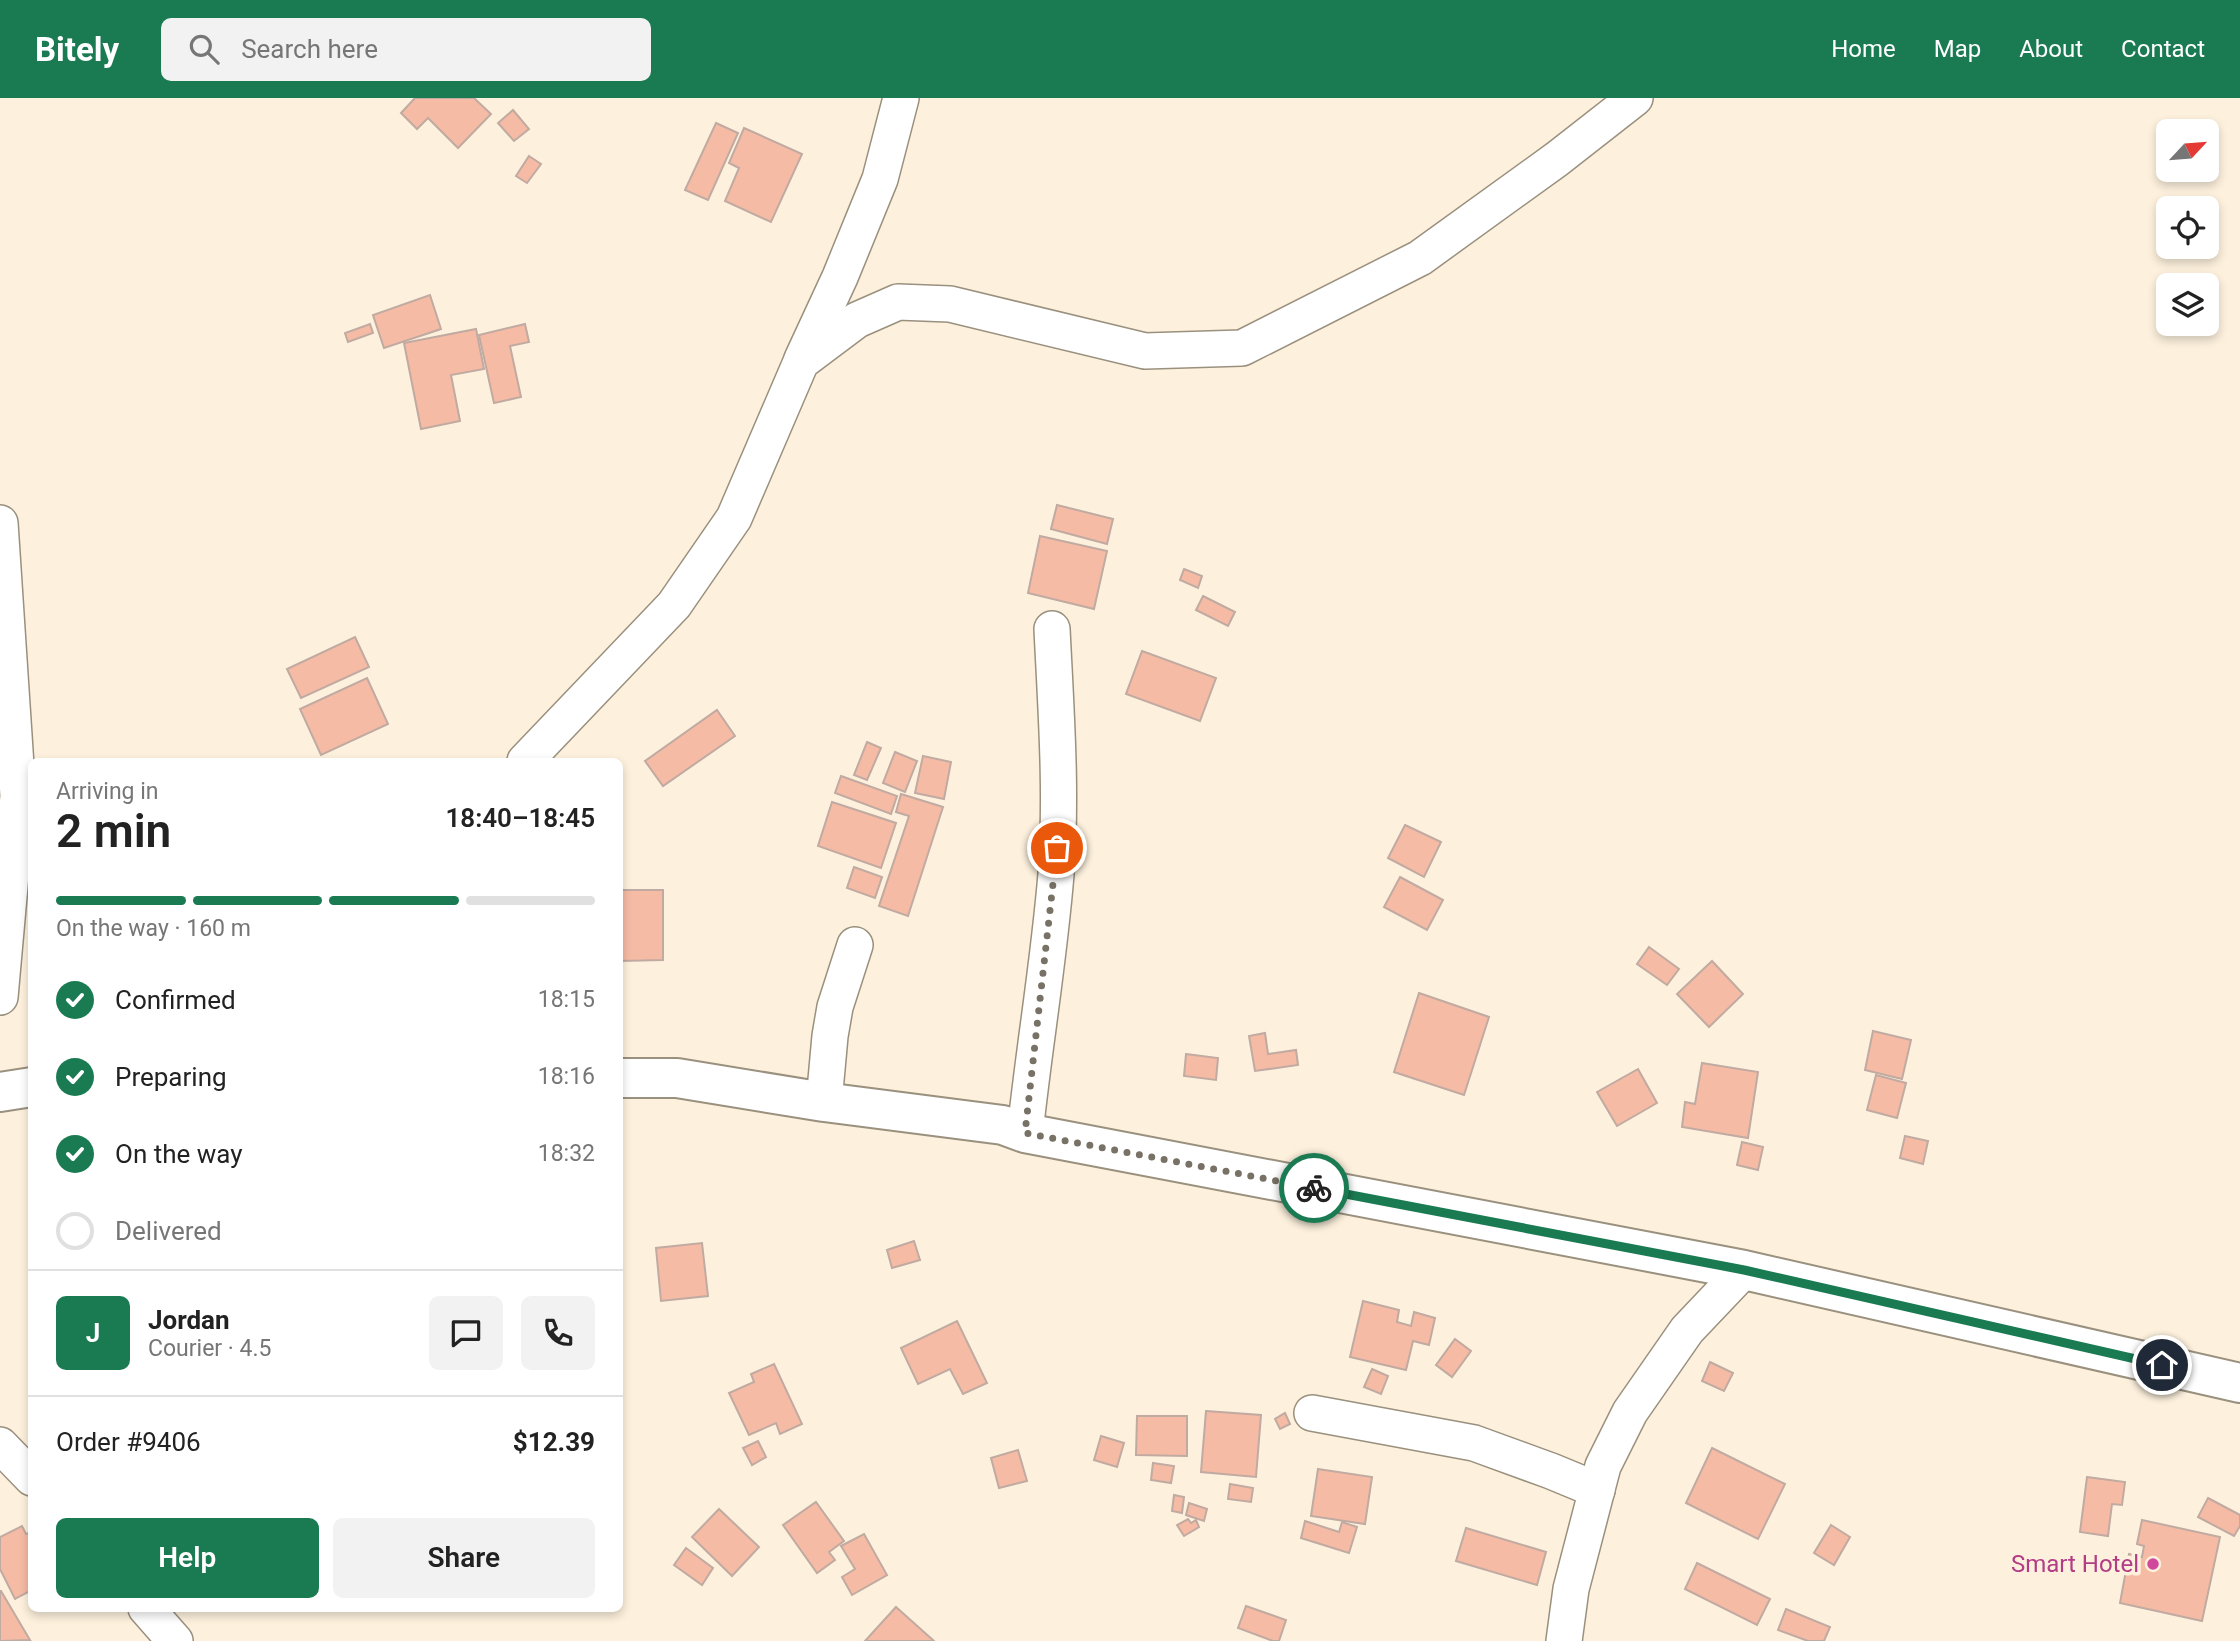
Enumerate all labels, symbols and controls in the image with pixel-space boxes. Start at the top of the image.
search box [161,18,651,81]
text: Bitely [35,30,119,69]
icon: search [185,30,223,68]
text: Search here [241,34,378,64]
text: Home [1831,35,1896,63]
text: Map [1934,35,1981,63]
text: About [2019,35,2083,63]
text: Contact [2121,35,2205,63]
north arrow [2156,119,2219,182]
map controls [2156,119,2219,336]
button: locate [2156,196,2219,259]
button: layers [2156,273,2219,336]
text: Arriving in [56,778,159,805]
text: 18:40–18:45 [445,803,595,833]
text: 2 min [56,804,171,858]
pin [1027,818,1087,878]
icon: bag [1038,829,1076,867]
text: On the way · 160 m [56,915,251,942]
icon: check [56,981,94,1019]
text: Confirmed [115,985,236,1015]
text: 18:15 [538,986,595,1013]
icon: check [56,1058,94,1096]
text: Preparing [115,1062,227,1092]
text: 18:16 [538,1063,595,1090]
icon: check [56,1135,94,1173]
text: On the way [115,1139,243,1169]
text: 18:32 [538,1140,595,1167]
courier [1279,1153,1349,1223]
icon: bike [1295,1169,1333,1207]
text: Delivered [115,1216,222,1246]
button: chat [429,1296,503,1370]
button: phone [521,1296,595,1370]
text: Jordan [148,1305,230,1335]
text: J [86,1318,100,1348]
text: Courier · 4.5 [148,1335,271,1362]
pin [2132,1335,2192,1395]
icon: home [2143,1346,2181,1384]
text: Order #9406 [56,1427,201,1457]
text: $12.39 [513,1427,595,1457]
button: Help [56,1518,319,1598]
button: Share [333,1518,595,1598]
place label: Smart Hotel [2011,1550,2139,1578]
marker: Smart Hotel [2145,1556,2161,1572]

